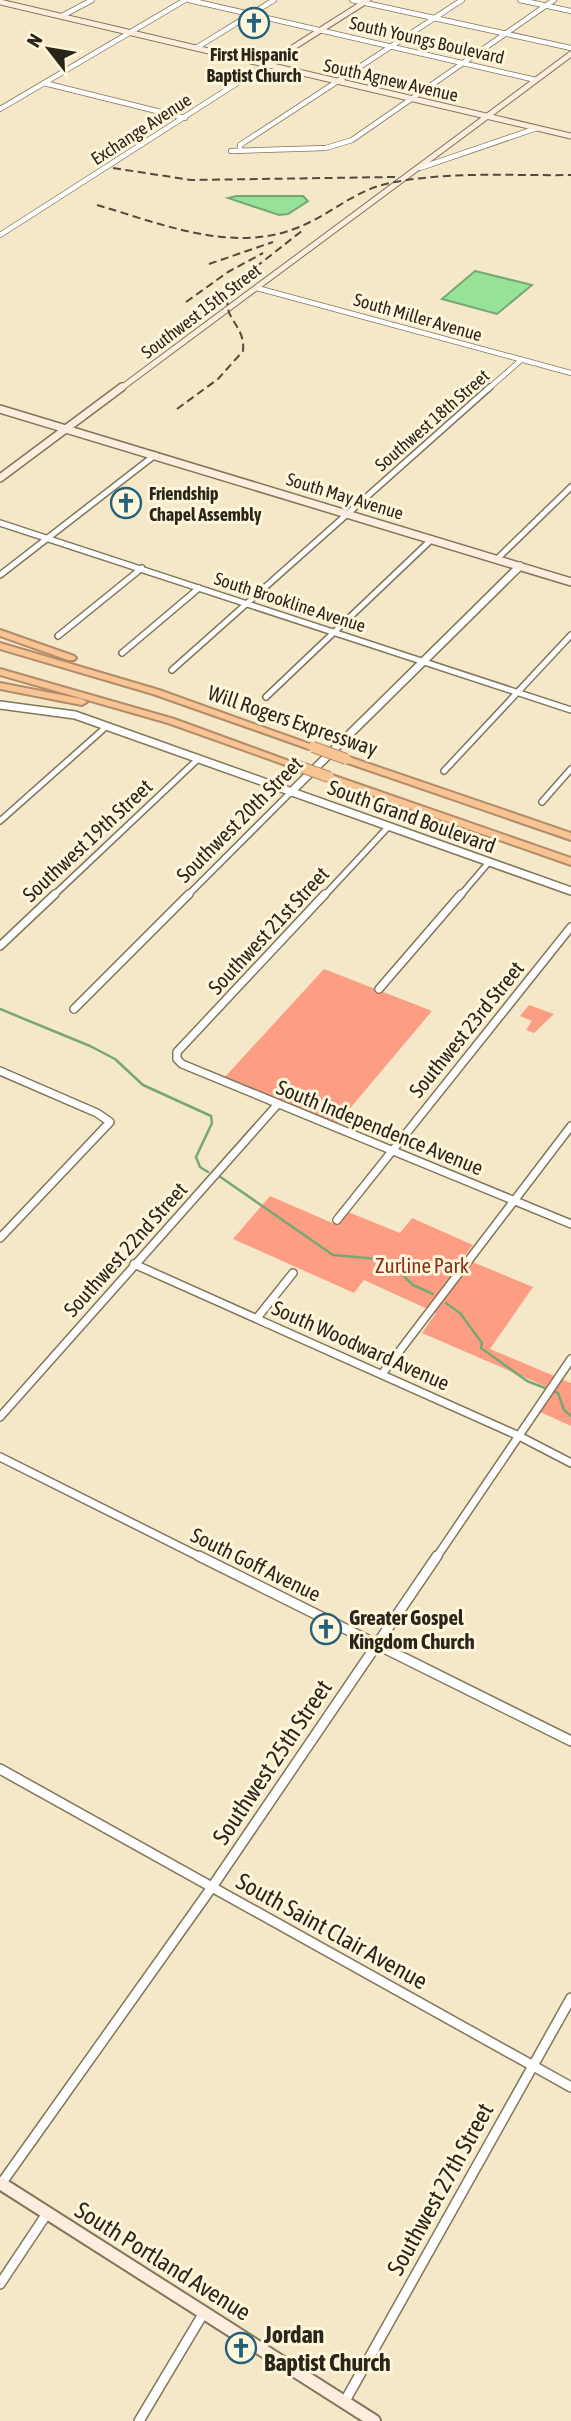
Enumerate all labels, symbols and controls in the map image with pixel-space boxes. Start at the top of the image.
church icon: First Hispanic Baptist Church [237,6,271,40]
street label: South Youngs Boulevard [348,12,506,68]
north arrow [14,14,84,84]
text: N [22,30,47,51]
place label: First Hispanic Baptist Church [207,44,302,86]
street label: South Agnew Avenue [322,54,460,106]
street label: Exchange Avenue [87,89,195,169]
street label: Southwest 15th Street [137,259,265,363]
street label: South Miller Avenue [351,289,485,345]
street label: Southwest 18th Street [371,365,493,475]
street label: South May Avenue [284,468,406,524]
place label: Friendship Chapel Assembly [149,483,262,525]
church icon: Friendship Chapel Assembly [109,486,143,520]
street label: South Brookline Avenue [212,568,368,636]
street label: Will Rogers Expressway [205,680,381,760]
street label: Southwest 20th Street [171,751,307,887]
street label: Southwest 19th Street [17,774,157,906]
street label: South Grand Boulevard [325,775,499,857]
street label: Southwest 21st Street [203,861,333,999]
street label: Southwest 23rd Street [404,956,528,1102]
street label: South Independence Avenue [273,1075,487,1179]
street label: Southwest 22nd Street [59,1177,191,1321]
park label: Zurline Park [375,1253,469,1277]
street label: South Woodward Avenue [269,1295,453,1395]
street label: South Goff Avenue [187,1522,325,1606]
place label: Greater Gospel Kingdom Church [349,1605,475,1653]
church icon: Greater Gospel Kingdom Church [309,1612,343,1646]
street label: Southwest 25th Street [207,1675,337,1849]
street label: South Saint Clair Avenue [232,1867,432,1995]
street label: Southwest 27th Street [382,2098,498,2280]
street label: South Portland Avenue [70,2196,256,2326]
place label: Jordan Baptist Church [263,2321,391,2376]
church icon: Jordan Baptist Church [224,2331,258,2365]

